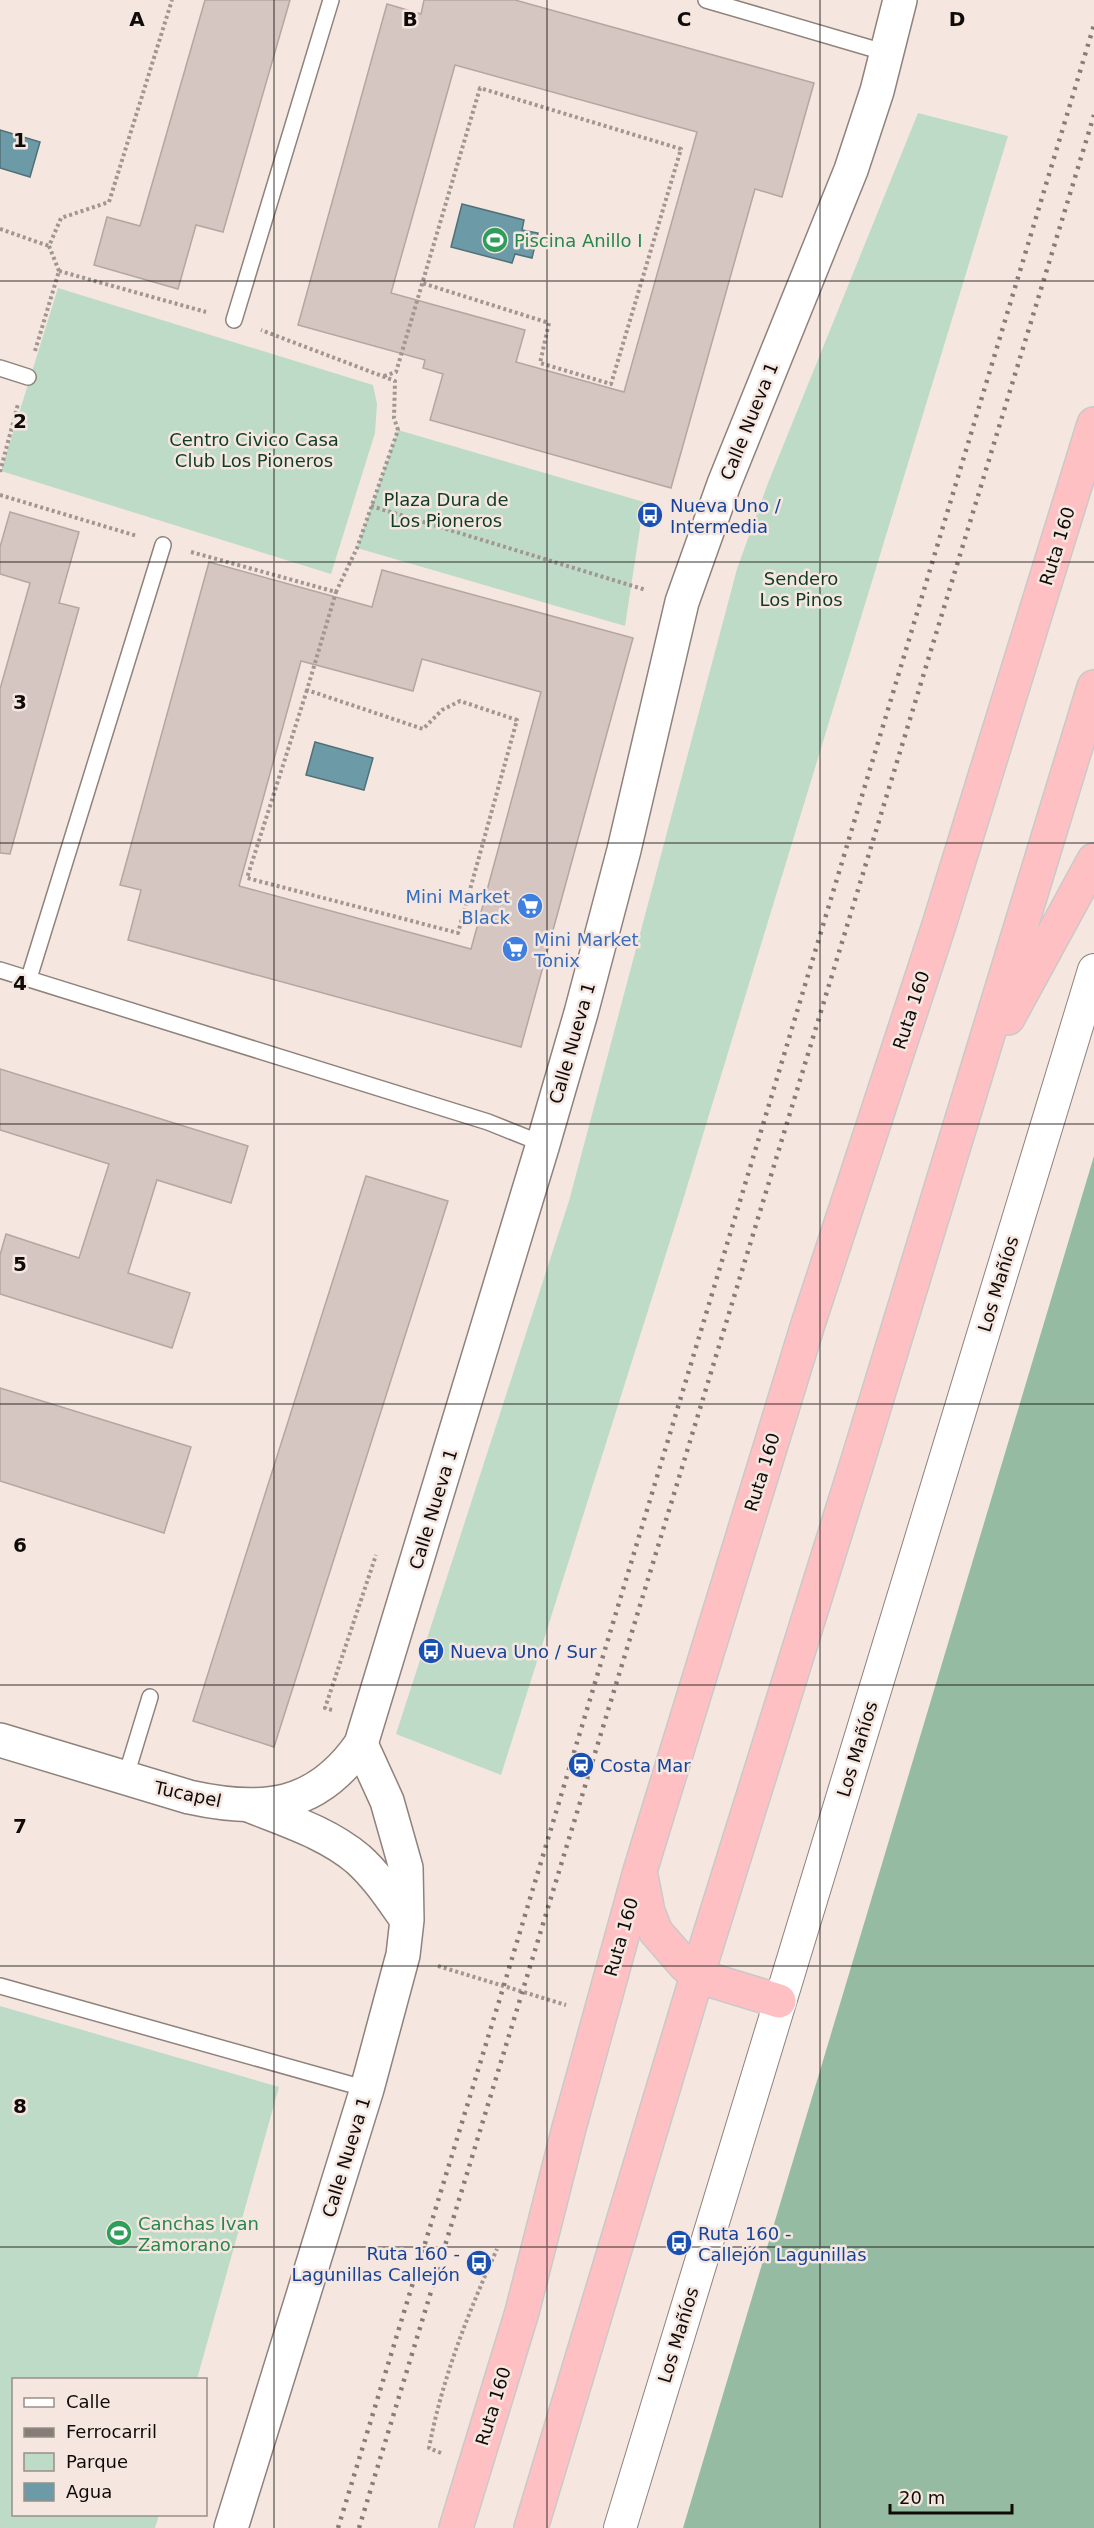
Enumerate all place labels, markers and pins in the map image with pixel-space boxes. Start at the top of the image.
sports icon: Piscina Anillo I [480,225,510,255]
place label: Piscina Anillo I [514,230,643,251]
place label: Nueva Uno / Intermedia [670,495,782,537]
bus stop icon: Nueva Uno / Intermedia [635,500,665,530]
place label: Mini Market Black [405,886,511,928]
supermarket icon: Mini Market Black [515,891,545,921]
place label: Mini Market Tonix [533,929,639,971]
supermarket icon: Mini Market Tonix [500,934,530,964]
bus stop icon: Nueva Uno / Sur [416,1636,446,1666]
place label: Nueva Uno / Sur [450,1641,597,1662]
station icon: Costa Mar [566,1750,596,1780]
place label: Costa Mar [600,1755,691,1776]
place label: Canchas Ivan Zamorano [138,2213,259,2255]
sports icon: Canchas Ivan Zamorano [104,2218,134,2248]
place label: Ruta 160 - Callejón Lagunillas [698,2223,867,2265]
bus stop icon: Ruta 160 - Callejón Lagunillas [664,2228,694,2258]
place label: Ruta 160 - Lagunillas Callejón [291,2243,460,2285]
bus stop icon: Ruta 160 - Lagunillas Callejón [464,2248,494,2278]

